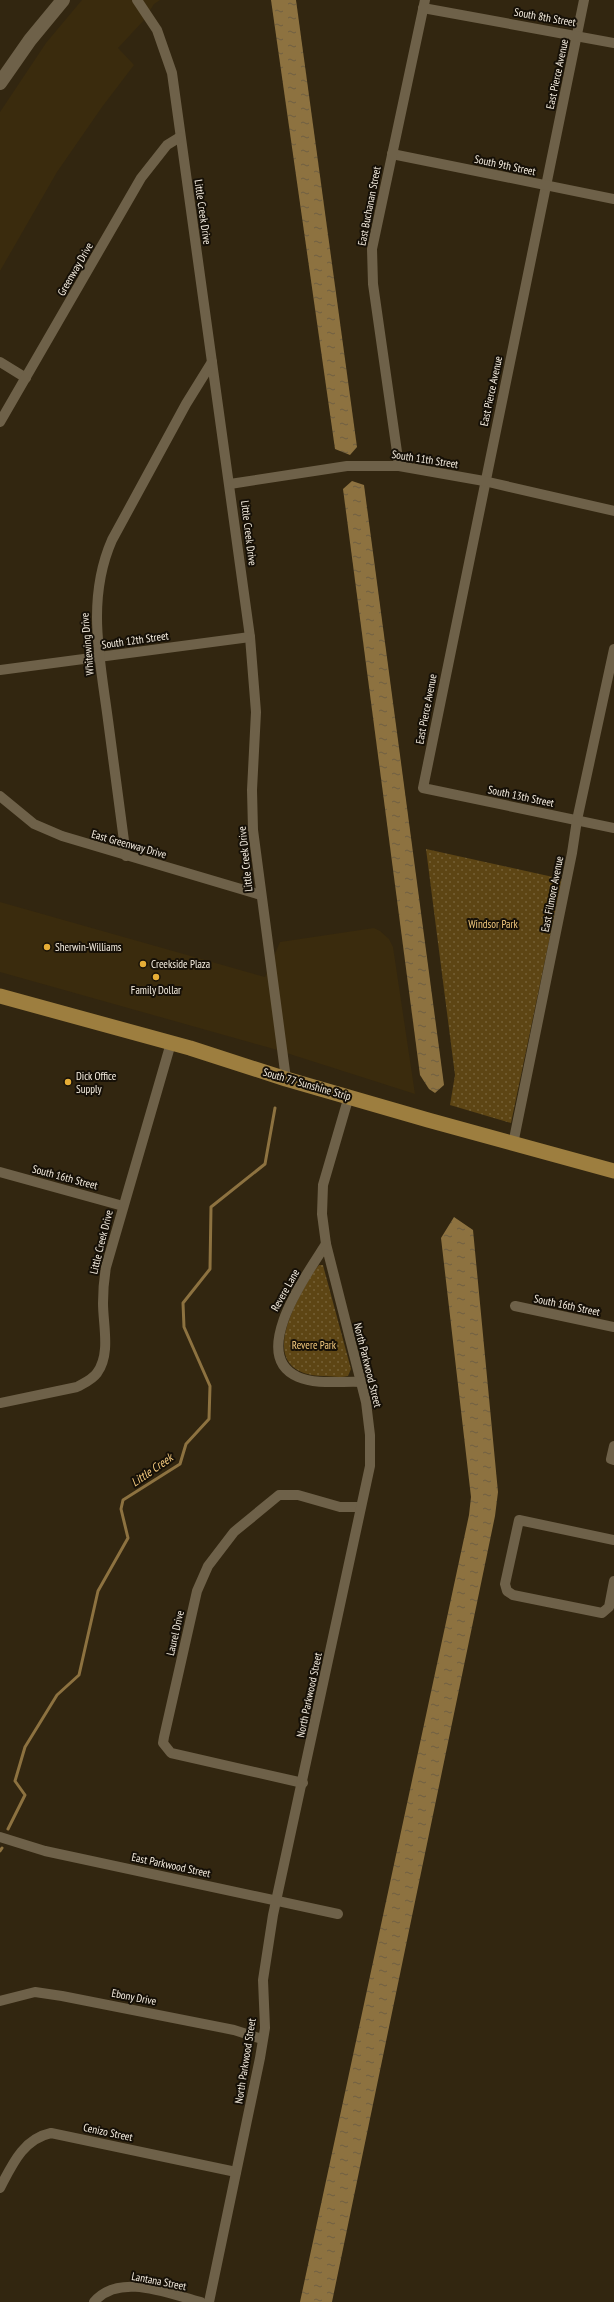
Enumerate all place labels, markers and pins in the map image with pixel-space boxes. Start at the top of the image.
place label: Sherwin-Williams [55,940,122,954]
marker: Sherwin-Williams [42,942,52,952]
place label: Creekside Plaza [151,957,210,971]
marker: Creekside Plaza [138,959,148,969]
marker: Family Dollar [151,972,161,982]
place label: Family Dollar [131,983,181,997]
place label: Dick Office Supply [76,1069,117,1096]
marker: Dick Office Supply [63,1077,73,1087]

